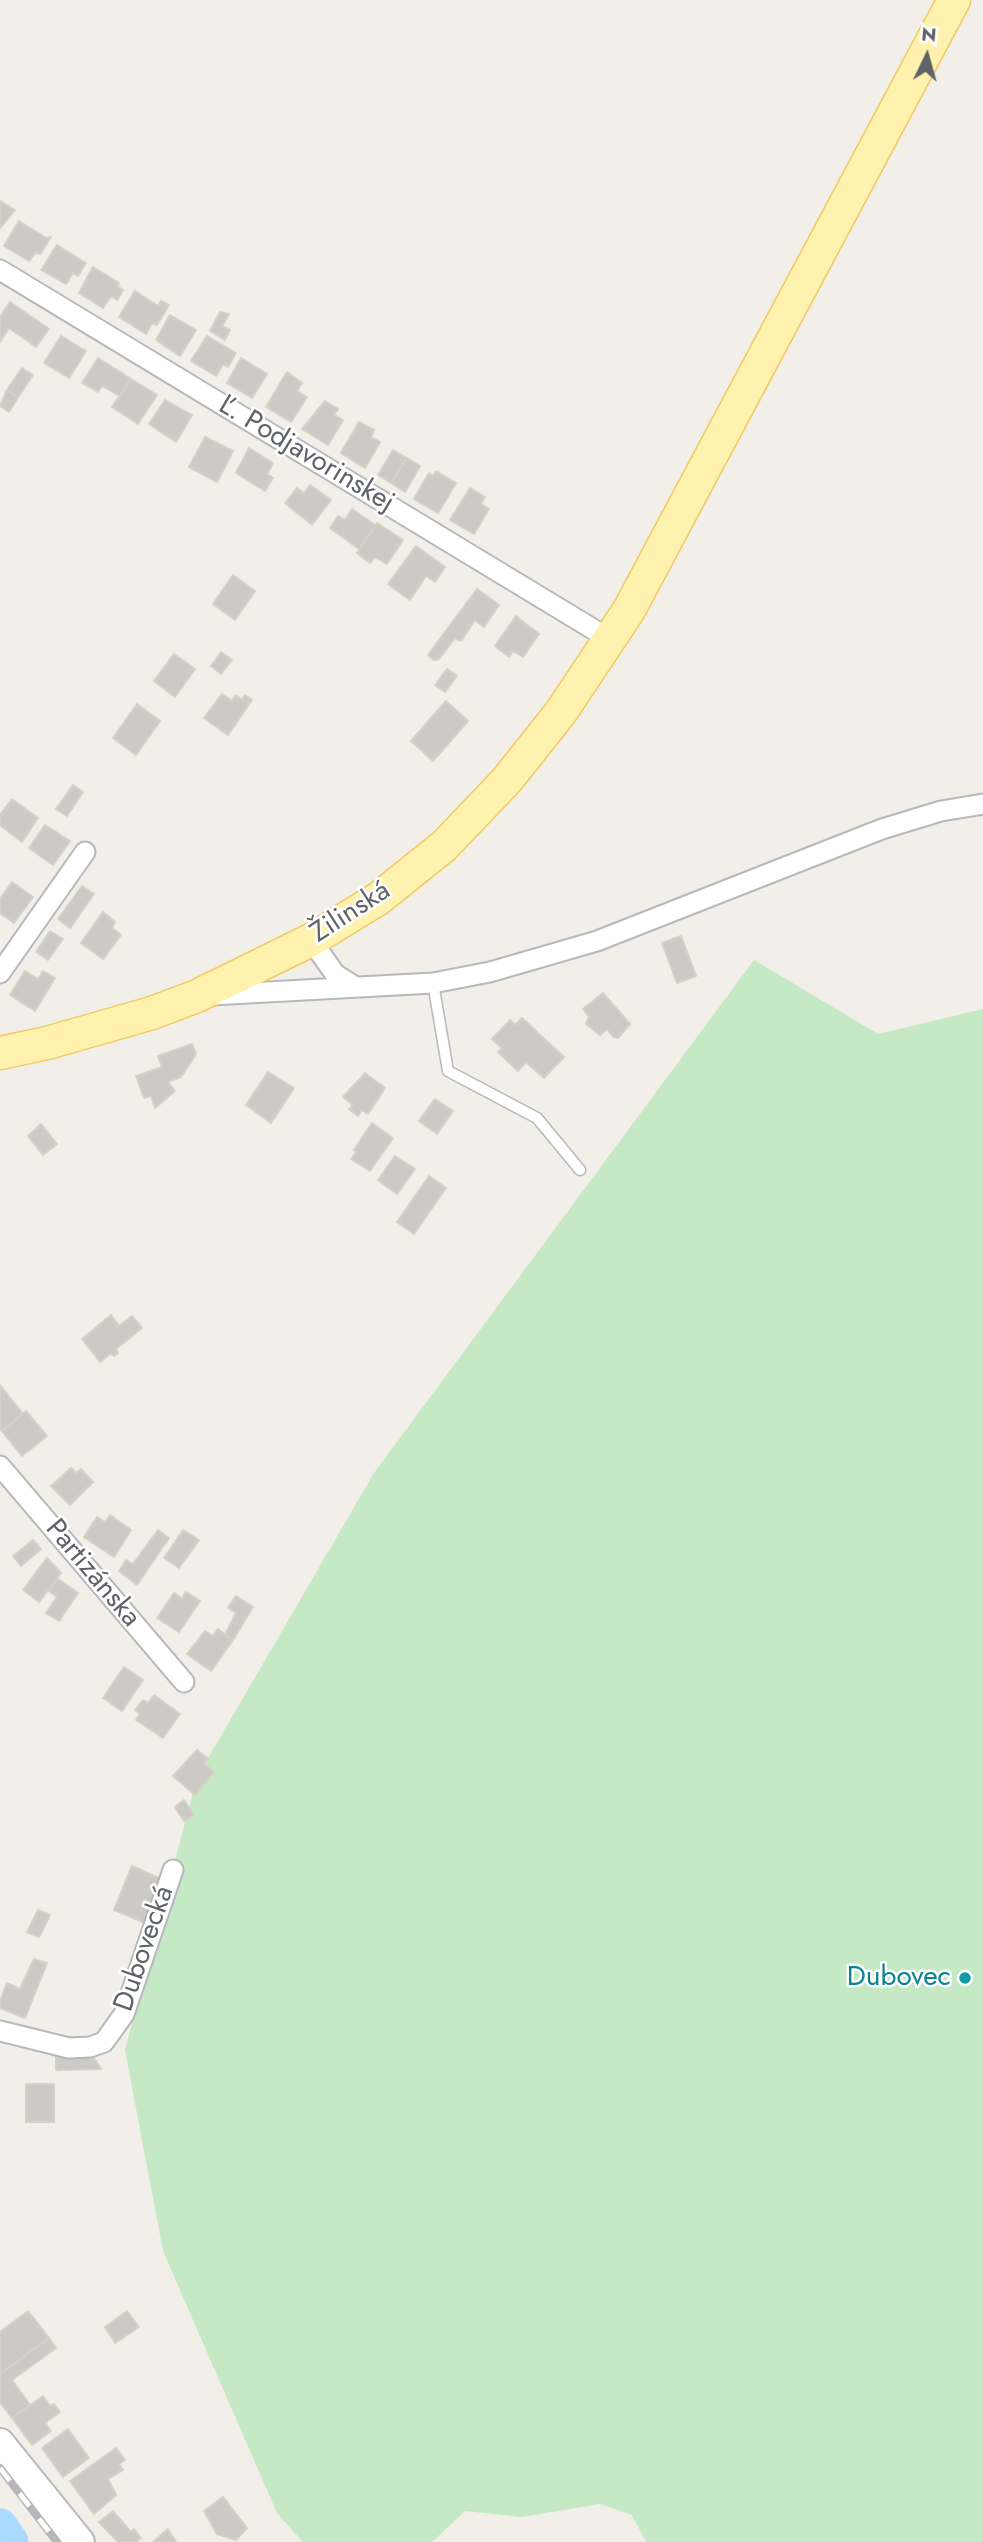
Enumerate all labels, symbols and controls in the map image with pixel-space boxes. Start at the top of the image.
text: N [920,20,938,49]
north arrow [892,21,962,91]
street label: Ľ. Podjavorinskej [212,389,400,521]
street label: Žilinská [305,875,397,951]
street label: Partizánska [37,1513,147,1635]
street label: Dubovecká [108,1882,182,2016]
place label: Dubovec [847,1961,951,1995]
marker: Dubovec [957,1970,973,1986]

